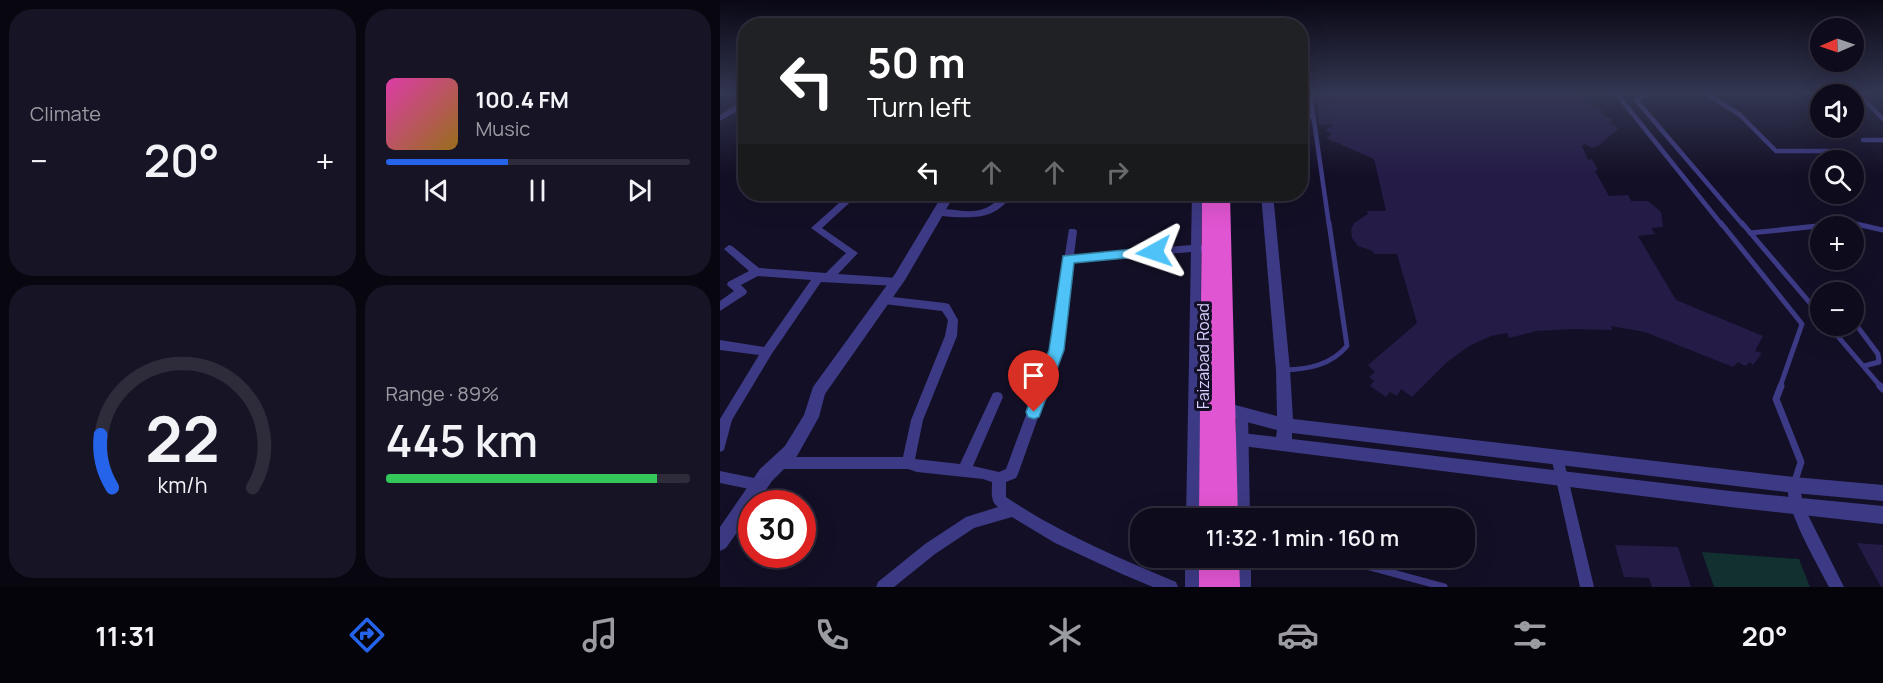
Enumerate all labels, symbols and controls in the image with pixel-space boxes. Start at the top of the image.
north arrow [1810,18,1864,72]
map controls [1810,18,1864,336]
text: 50 m [867,33,965,91]
icon: left [768,42,846,120]
button: sound [1810,84,1864,138]
text: 100.4 FM [476,85,569,115]
text: Turn left [867,88,971,125]
text: Climate [30,100,101,127]
text: Music [476,115,530,142]
text: 20° [144,129,219,191]
text: − [30,138,48,183]
text: + [315,138,334,183]
button: search [1810,150,1864,204]
icon: left [912,156,945,189]
icon: ahead [975,156,1008,189]
icon: ahead [1038,156,1071,189]
icon: right [1101,156,1134,189]
icon: previous [420,174,453,207]
icon: pause [521,174,554,207]
icon: next [623,174,656,207]
button: + [1810,216,1864,270]
position arrow [1122,220,1186,284]
button: − [1810,282,1864,336]
street label: Faizabad Road [1192,303,1214,409]
pin [1008,350,1059,412]
icon: arrive [1017,359,1050,392]
text: Range · 89% [386,380,499,407]
text: 22 [145,395,219,481]
text: 445 km [386,409,538,471]
text: km/h [157,471,207,500]
speed limit sign: 30 [738,490,816,568]
text: 11:32 · 1 min · 160 m [1206,523,1399,553]
icon: directions [346,614,388,656]
icon: music [579,614,621,656]
icon: phone [811,614,853,656]
icon: climate [1044,614,1086,656]
icon: car [1277,614,1319,656]
icon: filters [1509,614,1551,656]
text: 11:31 [95,617,156,654]
text: 20° [1742,617,1788,654]

